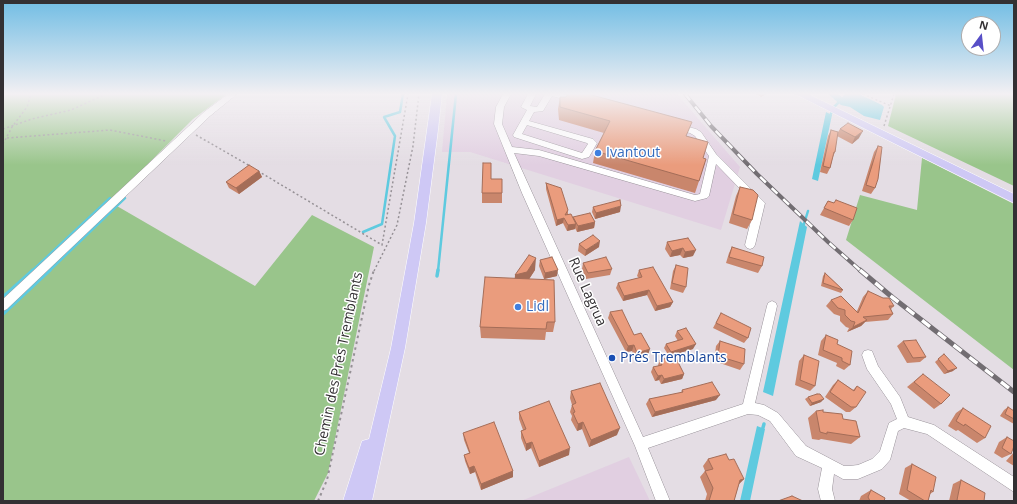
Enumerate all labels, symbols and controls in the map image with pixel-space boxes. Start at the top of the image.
north arrow [961,16,1001,56]
text: N [978,16,990,33]
place label: Ivantout [606,145,660,161]
marker: Ivantout [593,148,603,158]
street label: Rue Lagrua [564,255,610,329]
street label: Chemin des Prés Tremblants [311,271,367,457]
place label: Lidl [526,299,549,315]
marker: Lidl [513,302,523,312]
place label: Prés Tremblants [620,350,727,366]
marker: Prés Tremblants [607,353,617,363]

